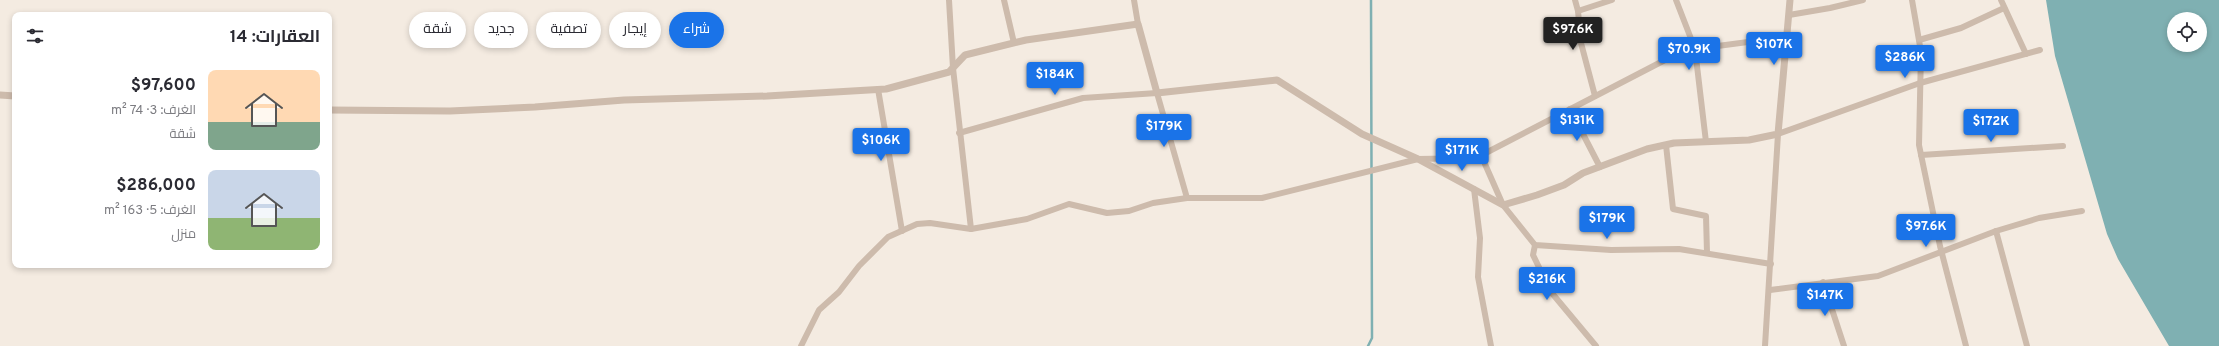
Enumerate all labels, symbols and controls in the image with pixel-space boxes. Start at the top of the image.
chip: شقة [409,12,466,48]
chip: جديد [474,12,528,48]
chip: تصفية [536,12,601,48]
chip: إيجار [609,12,661,48]
chip: شراء [669,12,724,48]
map controls [2167,12,2207,52]
button: locate [2167,12,2207,52]
pin: $97.6K [1540,17,1606,51]
text: $97.6K [1552,22,1594,38]
icon: filters [24,25,46,47]
text: العقارات: 14 [230,27,320,49]
pin: $107K [1746,32,1802,66]
pin: $70.9K [1656,37,1722,71]
text: $107K [1755,37,1793,53]
text: $70.9K [1667,42,1711,58]
pin: $286K [1877,45,1933,79]
text: $286K [1884,50,1926,66]
pin: $184K [1027,62,1083,96]
text: $184K [1036,67,1074,83]
text: $97,600 [131,75,196,97]
icon: home [240,86,288,134]
text: الغرف: 3 · 74 m² [111,103,196,119]
pin: $131K [1549,108,1605,142]
pin: $172K [1963,109,2019,143]
text: $131K [1559,113,1595,129]
pin: $179K [1136,114,1192,148]
text: $172K [1973,114,2009,130]
text: $179K [1145,119,1183,135]
text: شقة [169,127,196,143]
pin: $106K [853,128,909,162]
text: $106K [862,133,900,149]
pin: $171K [1434,138,1490,172]
text: $171K [1445,143,1479,159]
text: $286,000 [116,175,196,197]
icon: home [240,186,288,234]
text: الغرف: 5 · 163 m² [104,203,196,219]
pin: $179K [1579,206,1635,240]
text: $179K [1588,211,1626,227]
pin: $97.6K [1893,214,1959,248]
text: $97.6K [1905,219,1947,235]
text: منزل [171,227,196,243]
pin: $216K [1519,267,1575,301]
text: $216K [1528,272,1566,288]
pin: $147K [1797,283,1853,317]
text: $147K [1806,288,1844,304]

